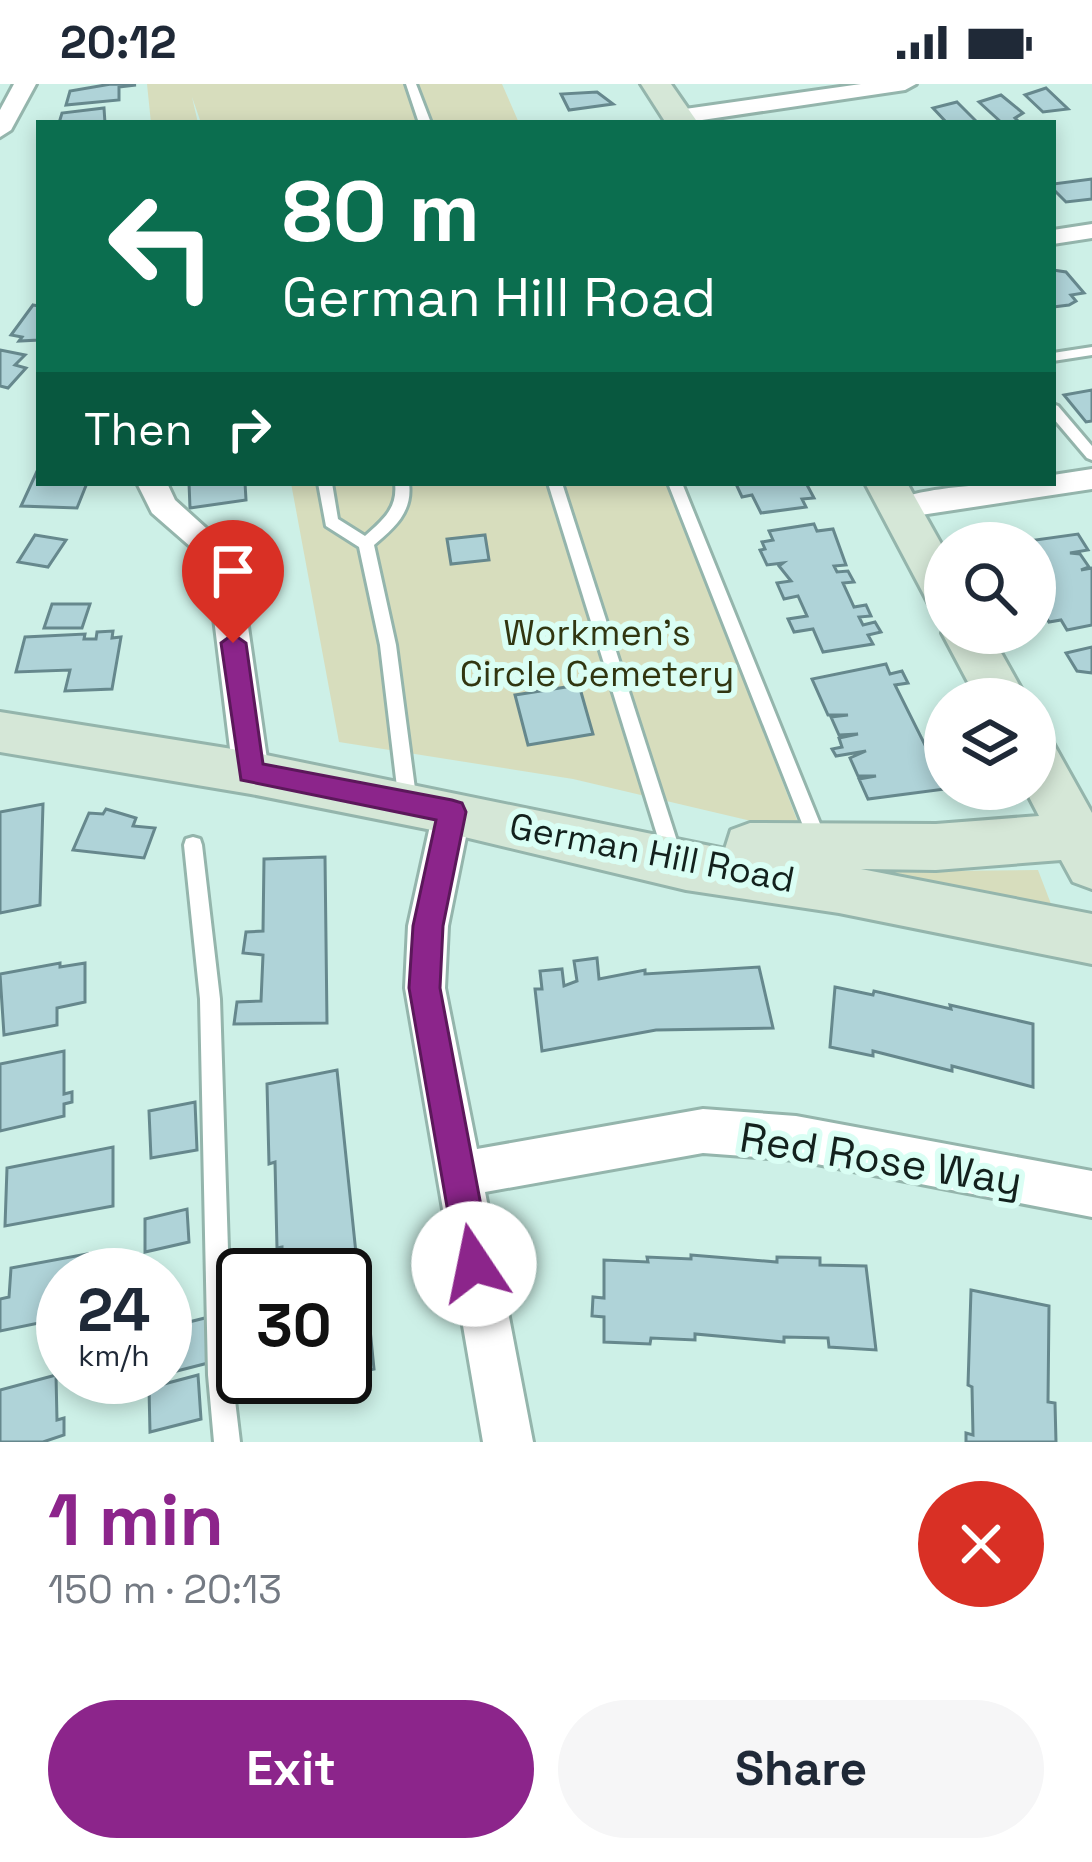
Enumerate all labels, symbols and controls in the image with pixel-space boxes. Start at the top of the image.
text: 20:12 [60,14,176,71]
text: 80 m [282,158,480,266]
icon: left [84,168,240,324]
text: German Hill Road [282,263,716,332]
icon: right [216,396,282,462]
text: Then [84,401,192,458]
pin [182,520,284,643]
map controls [924,522,1056,810]
button: search [924,522,1056,654]
icon: arrive [200,538,266,604]
park label: Workmen's Circle Cemetery [460,610,734,697]
button: layers [924,678,1056,810]
street label: German Hill Road [506,803,798,903]
street label: Red Rose Way [736,1111,1026,1207]
position arrow [411,1201,537,1327]
speed limit sign: 30 [216,1248,372,1404]
text: 24 [78,1272,150,1349]
text: km/h [78,1336,150,1375]
text: 1 min [48,1474,224,1566]
button: close [918,1481,1044,1607]
text: 150 m · 20:13 [48,1565,282,1614]
button: Exit [48,1700,534,1838]
button: Share [558,1700,1044,1838]

